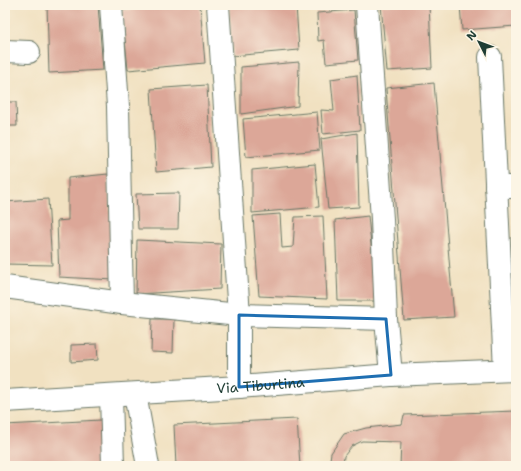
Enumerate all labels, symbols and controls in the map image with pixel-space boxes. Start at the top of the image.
north arrow [459,22,499,62]
text: N [463,27,481,44]
street label: Via Tiburtina [216,373,306,397]

